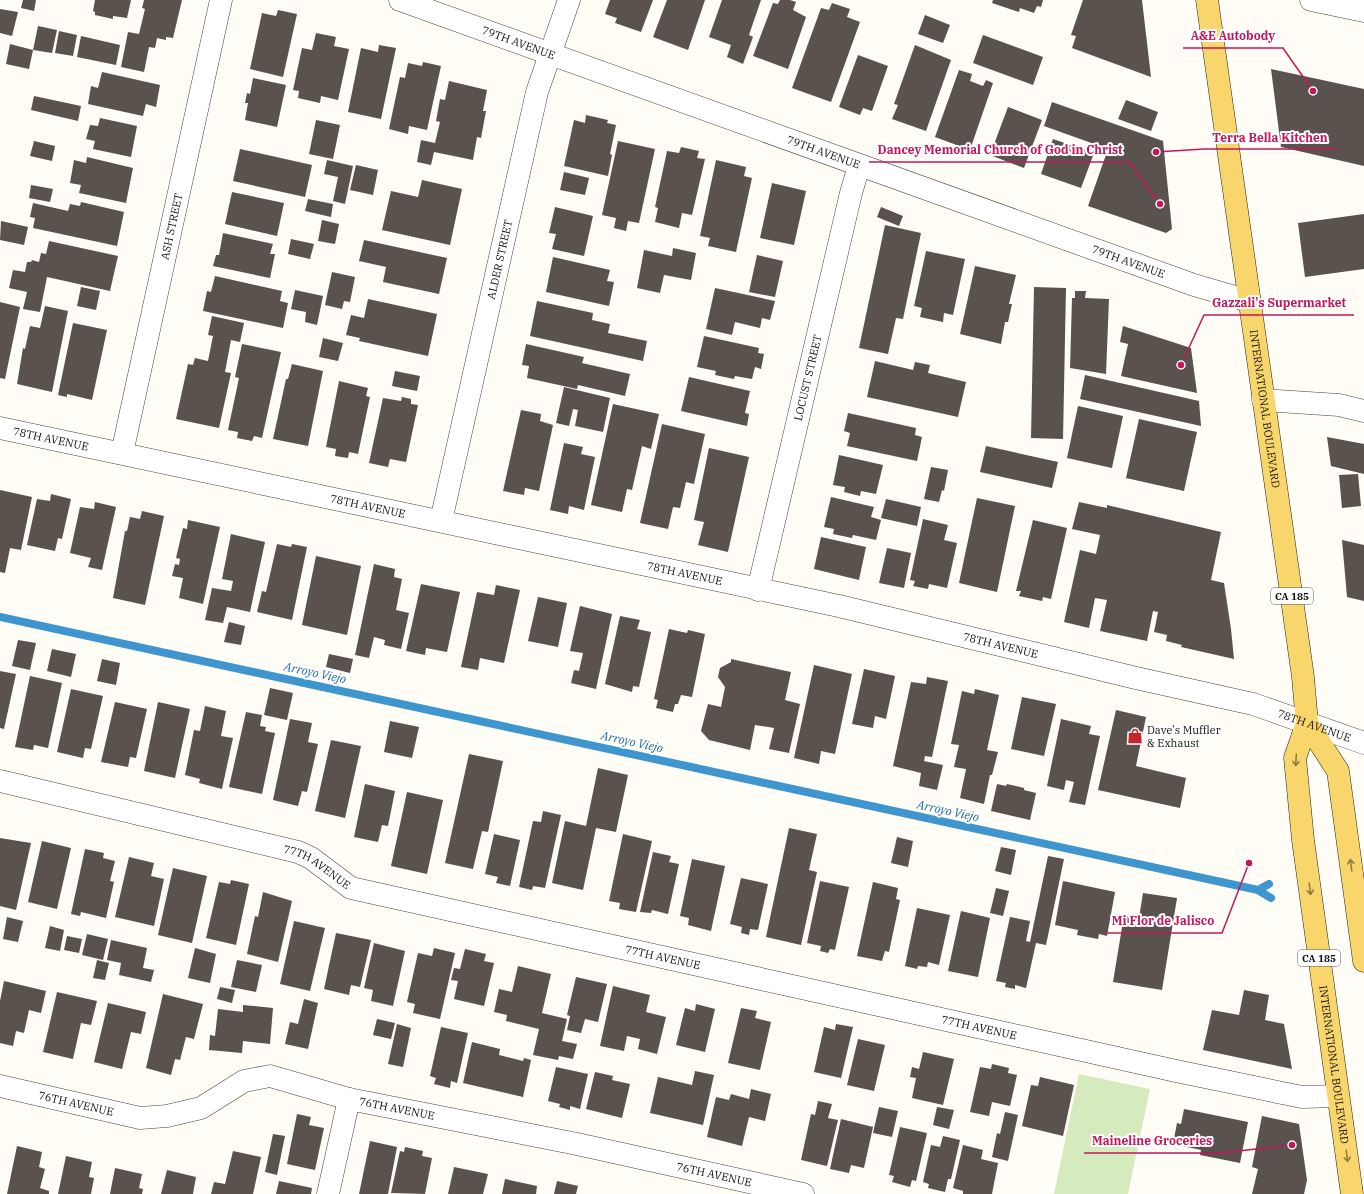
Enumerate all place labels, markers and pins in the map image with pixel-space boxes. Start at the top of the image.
callout: A&E Autobody [1183,24,1283,48]
callout: Terra Bella Kitchen [1204,125,1336,149]
callout: Dancey Memorial Church of God in Christ [869,138,1130,162]
callout: Gazzali's Supermarket [1204,291,1354,315]
place label: Dave's Muffler & Exhaust [1147,723,1221,750]
shop icon: Dave's Muffler & Exhaust [1126,727,1144,745]
callout: Mi Flor de Jalisco [1104,909,1222,933]
callout: Maineline Groceries [1084,1129,1220,1153]

